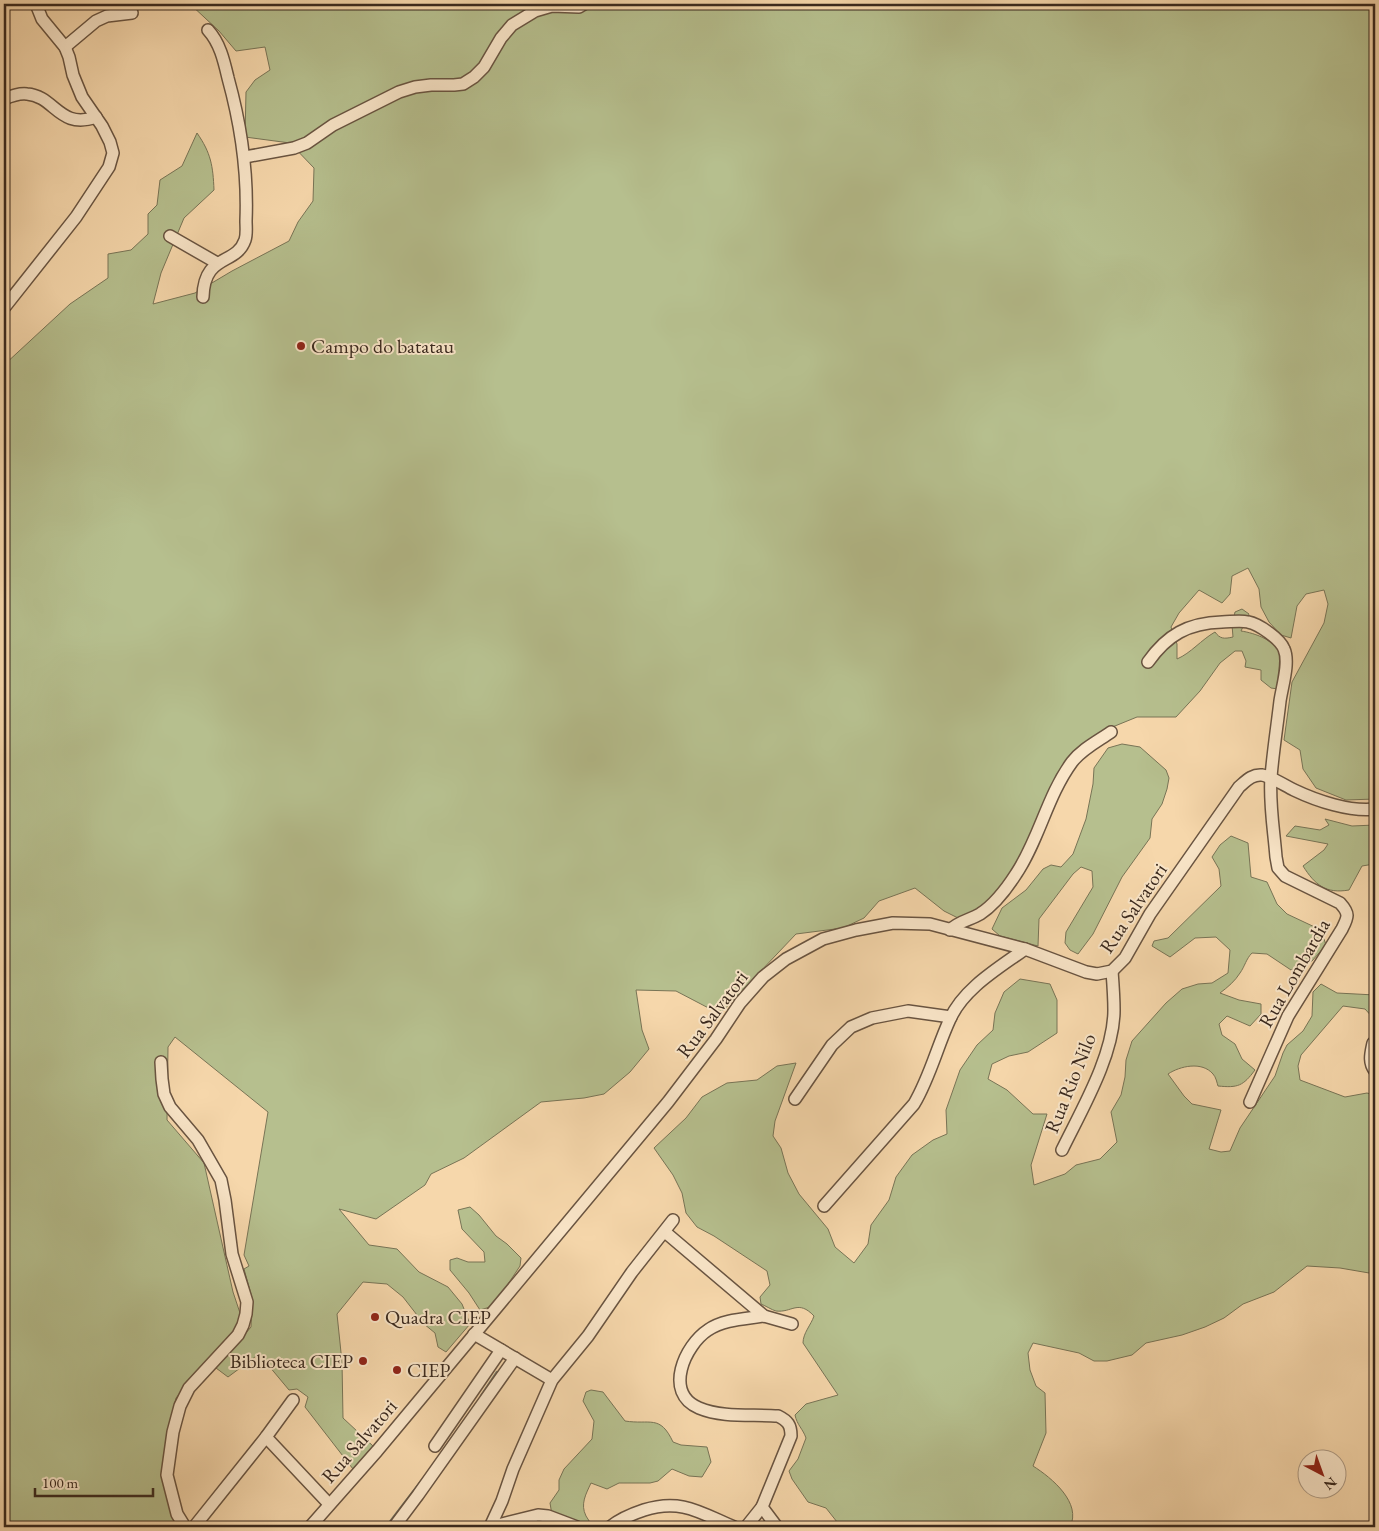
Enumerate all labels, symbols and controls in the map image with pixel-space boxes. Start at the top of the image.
place label: Campo do batatau [311,333,454,359]
marker: Campo do batatau [295,340,307,352]
street label: Rua Salvatori [1093,858,1173,958]
street label: Rua Lombardia [1252,914,1336,1032]
street label: Rua Salvatori [671,965,753,1063]
street label: Rua Rio Nilo [1038,1029,1102,1137]
place label: Quadra CIEP [385,1304,491,1330]
marker: Quadra CIEP [369,1311,381,1323]
place label: Biblioteca CIEP [230,1348,353,1374]
marker: Biblioteca CIEP [357,1355,369,1367]
place label: CIEP [407,1357,450,1383]
marker: CIEP [391,1364,403,1376]
street label: Rua Salvatori [315,1394,403,1488]
north arrow [1296,1448,1346,1498]
scale bar [35,1466,152,1498]
text: 100 m [42,1473,79,1492]
text: N [1320,1473,1341,1495]

